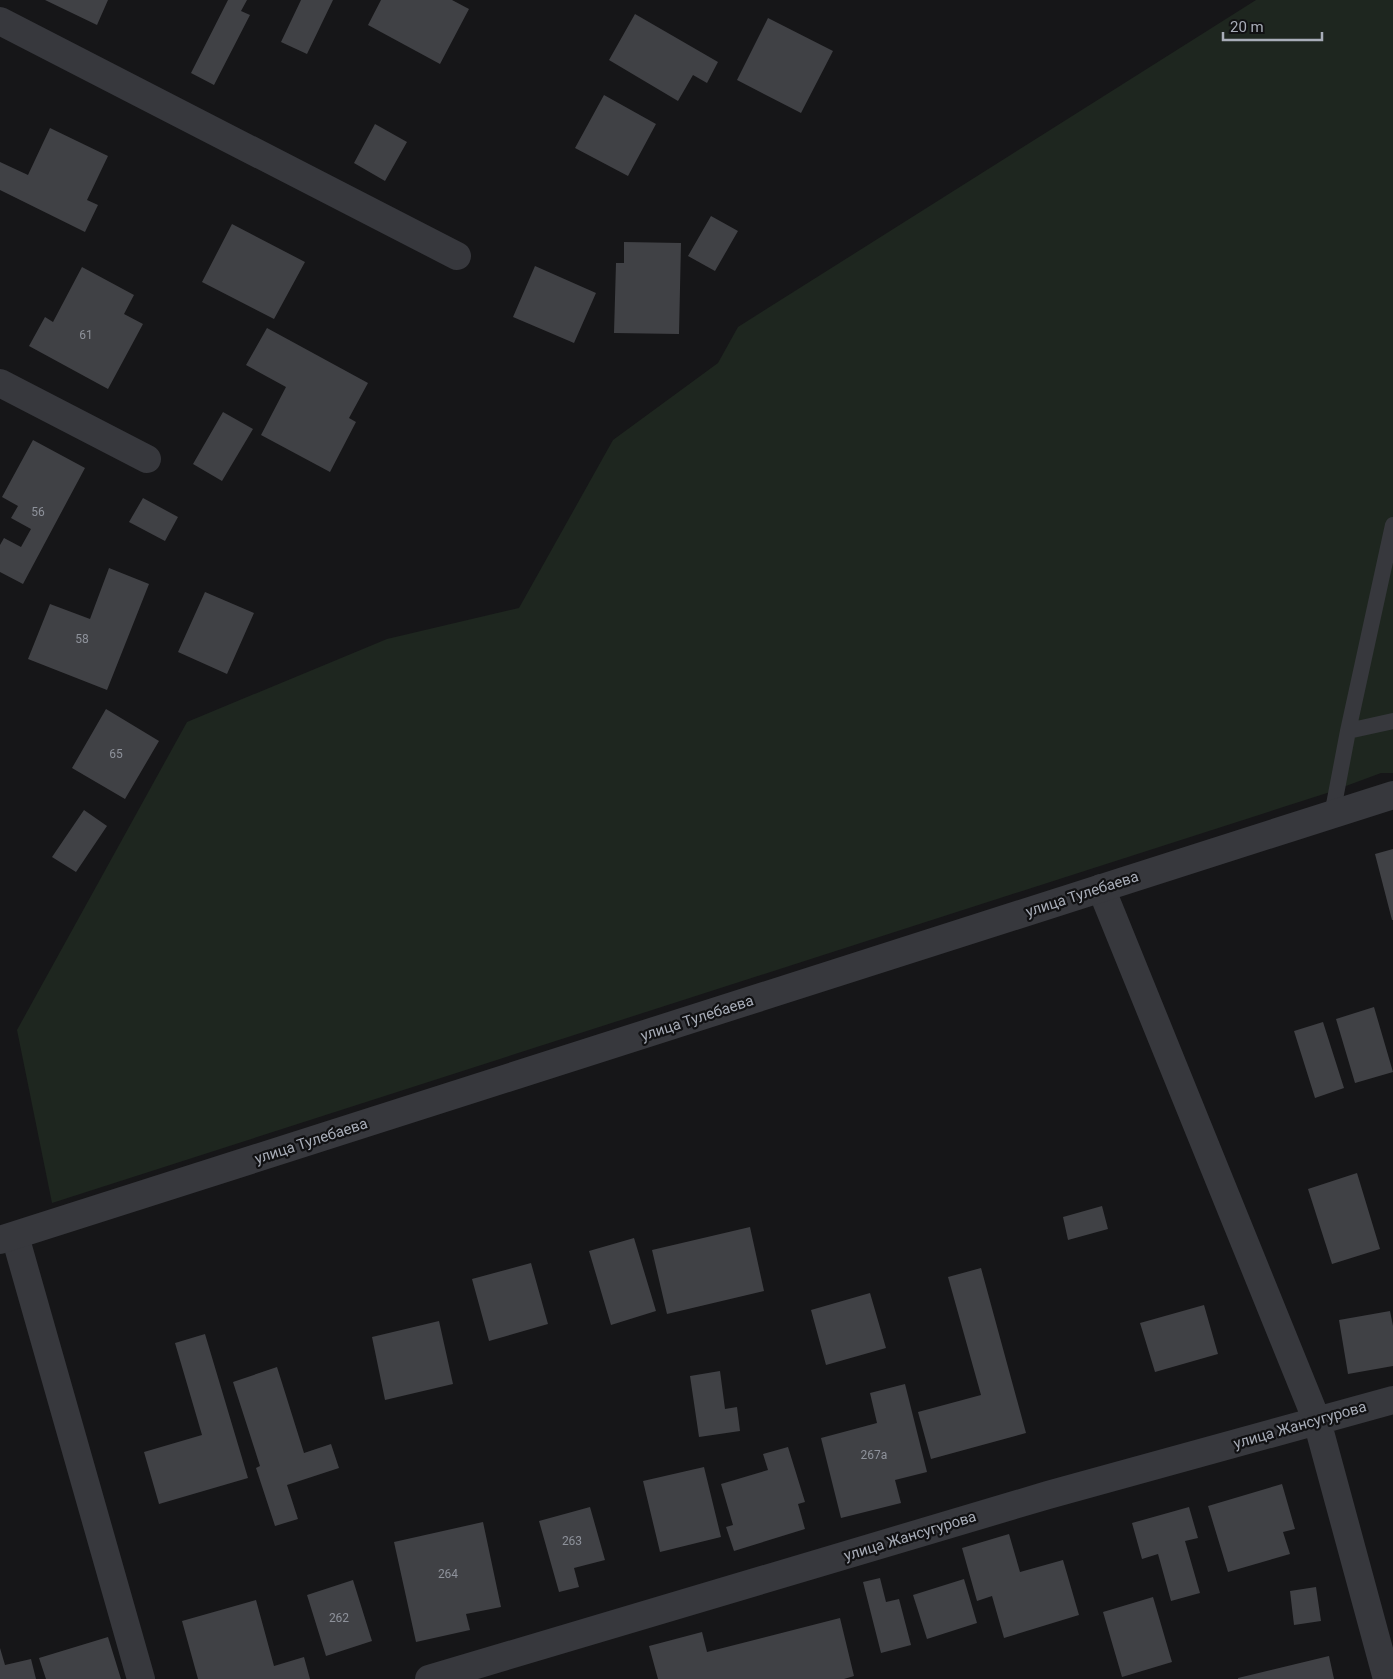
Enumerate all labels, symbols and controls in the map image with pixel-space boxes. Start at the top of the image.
scale bar [1223,10,1322,42]
text: 20 m [1230,18,1264,36]
house number: 61 [79,328,93,342]
house number: 56 [31,505,45,519]
house number: 58 [75,632,89,646]
house number: 65 [109,747,123,761]
street label: улица Тулебаева [1023,867,1141,921]
street label: улица Тулебаева [638,991,756,1045]
street label: улица Тулебаева [252,1114,370,1168]
street label: улица Жансугурова [1231,1397,1369,1453]
house number: 267а [861,1448,887,1462]
street label: улица Жансугурова [842,1507,978,1565]
house number: 263 [562,1534,582,1548]
house number: 264 [438,1567,458,1581]
house number: 262 [329,1611,349,1625]

